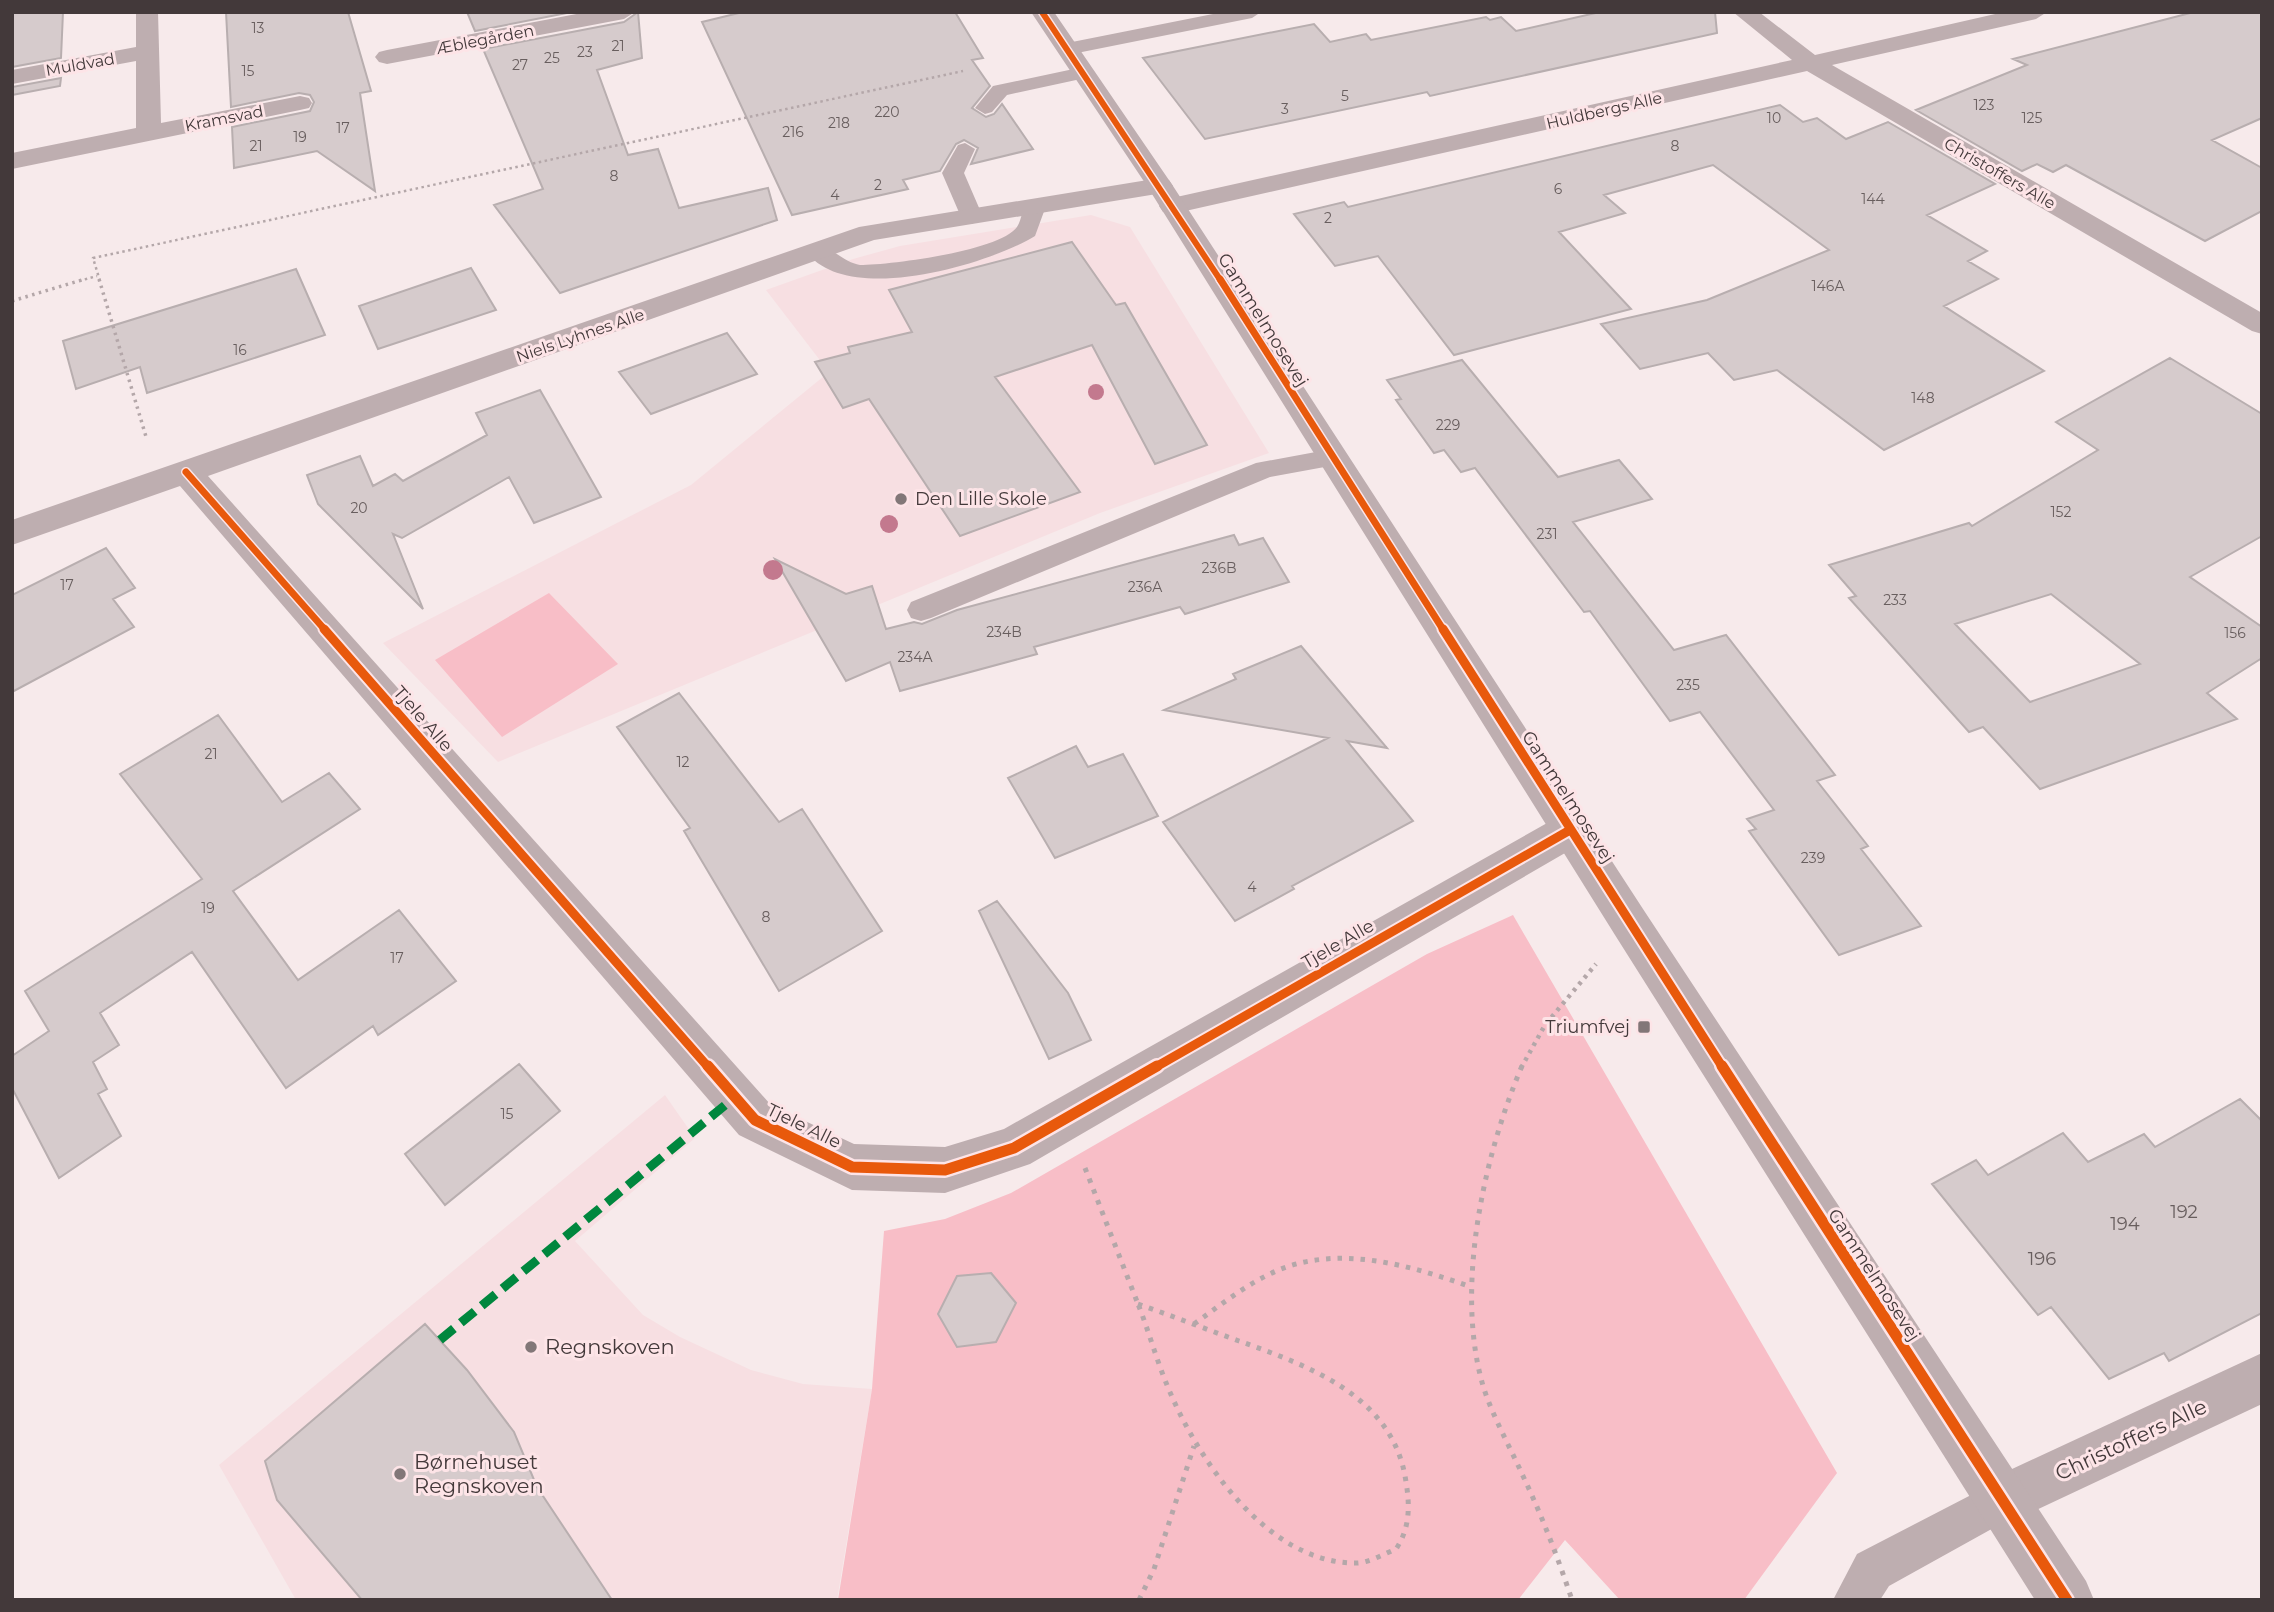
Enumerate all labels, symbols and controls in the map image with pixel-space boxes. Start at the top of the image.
house number: 13 [252,19,265,37]
street label: Æblegården [435,21,536,58]
house number: 21 [611,37,625,55]
house number: 23 [577,43,593,61]
street label: Muldvad [44,49,116,80]
house number: 25 [544,49,560,67]
house number: 27 [512,56,528,74]
house number: 15 [242,62,255,80]
house number: 5 [1341,87,1349,105]
street label: Huldbergs Alle [1544,88,1664,133]
house number: 123 [1974,96,1995,114]
house number: 3 [1281,100,1289,118]
street label: Kramsvad [183,102,265,135]
house number: 220 [874,103,900,121]
house number: 10 [1767,109,1781,127]
house number: 125 [2022,109,2043,127]
house number: 218 [828,114,850,132]
house number: 17 [336,119,350,137]
house number: 216 [782,123,804,141]
house number: 19 [293,128,307,146]
street label: Christoffers Alle [1941,134,2059,213]
house number: 21 [249,137,263,155]
house number: 8 [1671,137,1680,155]
house number: 8 [610,167,619,185]
house number: 2 [874,176,882,194]
house number: 6 [1554,180,1563,198]
house number: 4 [830,186,840,204]
house number: 144 [1861,190,1886,208]
house number: 2 [1324,209,1332,227]
street label: Gammelmosevej [1213,249,1313,391]
house number: 146A [1812,277,1845,295]
street label: Niels Lyhnes Alle [514,305,647,366]
house number: 16 [233,341,247,359]
house number: 148 [1911,389,1935,407]
house number: 229 [1436,416,1460,434]
place label: Den Lille Skole [915,488,1047,510]
marker: Den Lille Skole [893,491,909,507]
house number: 20 [350,499,368,517]
house number: 152 [2051,503,2071,521]
house number: 231 [1537,525,1557,543]
house number: 236B [1202,559,1236,577]
house number: 17 [60,576,74,594]
house number: 236A [1128,578,1163,596]
house number: 233 [1883,591,1907,609]
house number: 234B [986,623,1022,641]
house number: 156 [2224,624,2246,642]
house number: 234A [897,648,934,666]
house number: 235 [1676,676,1700,694]
street label: Tjele Alle [389,682,458,756]
street label: Gammelmosevej [1517,727,1619,867]
house number: 21 [204,745,218,763]
house number: 12 [676,753,690,771]
house number: 239 [1801,849,1825,867]
house number: 4 [1247,878,1257,896]
house number: 19 [201,899,215,917]
house number: 8 [762,908,771,926]
street label: Tjele Alle [1298,914,1378,973]
house number: 17 [390,949,404,967]
place label: Triumfvej [1545,1016,1630,1038]
marker: Triumfvej [1636,1019,1652,1035]
street label: Tjele Alle [763,1099,845,1153]
house number: 15 [501,1105,514,1123]
house number: 192 [2170,1201,2198,1223]
street label: Gammelmosevej [1823,1205,1925,1345]
house number: 194 [2110,1213,2140,1235]
house number: 196 [2028,1248,2056,1270]
place label: Regnskoven [545,1334,675,1359]
marker: Regnskoven [523,1339,539,1355]
street label: Christoffers Alle [2051,1393,2211,1486]
place label: Børnehuset Regnskoven [414,1449,544,1498]
marker: Børnehuset Regnskoven [392,1466,408,1482]

